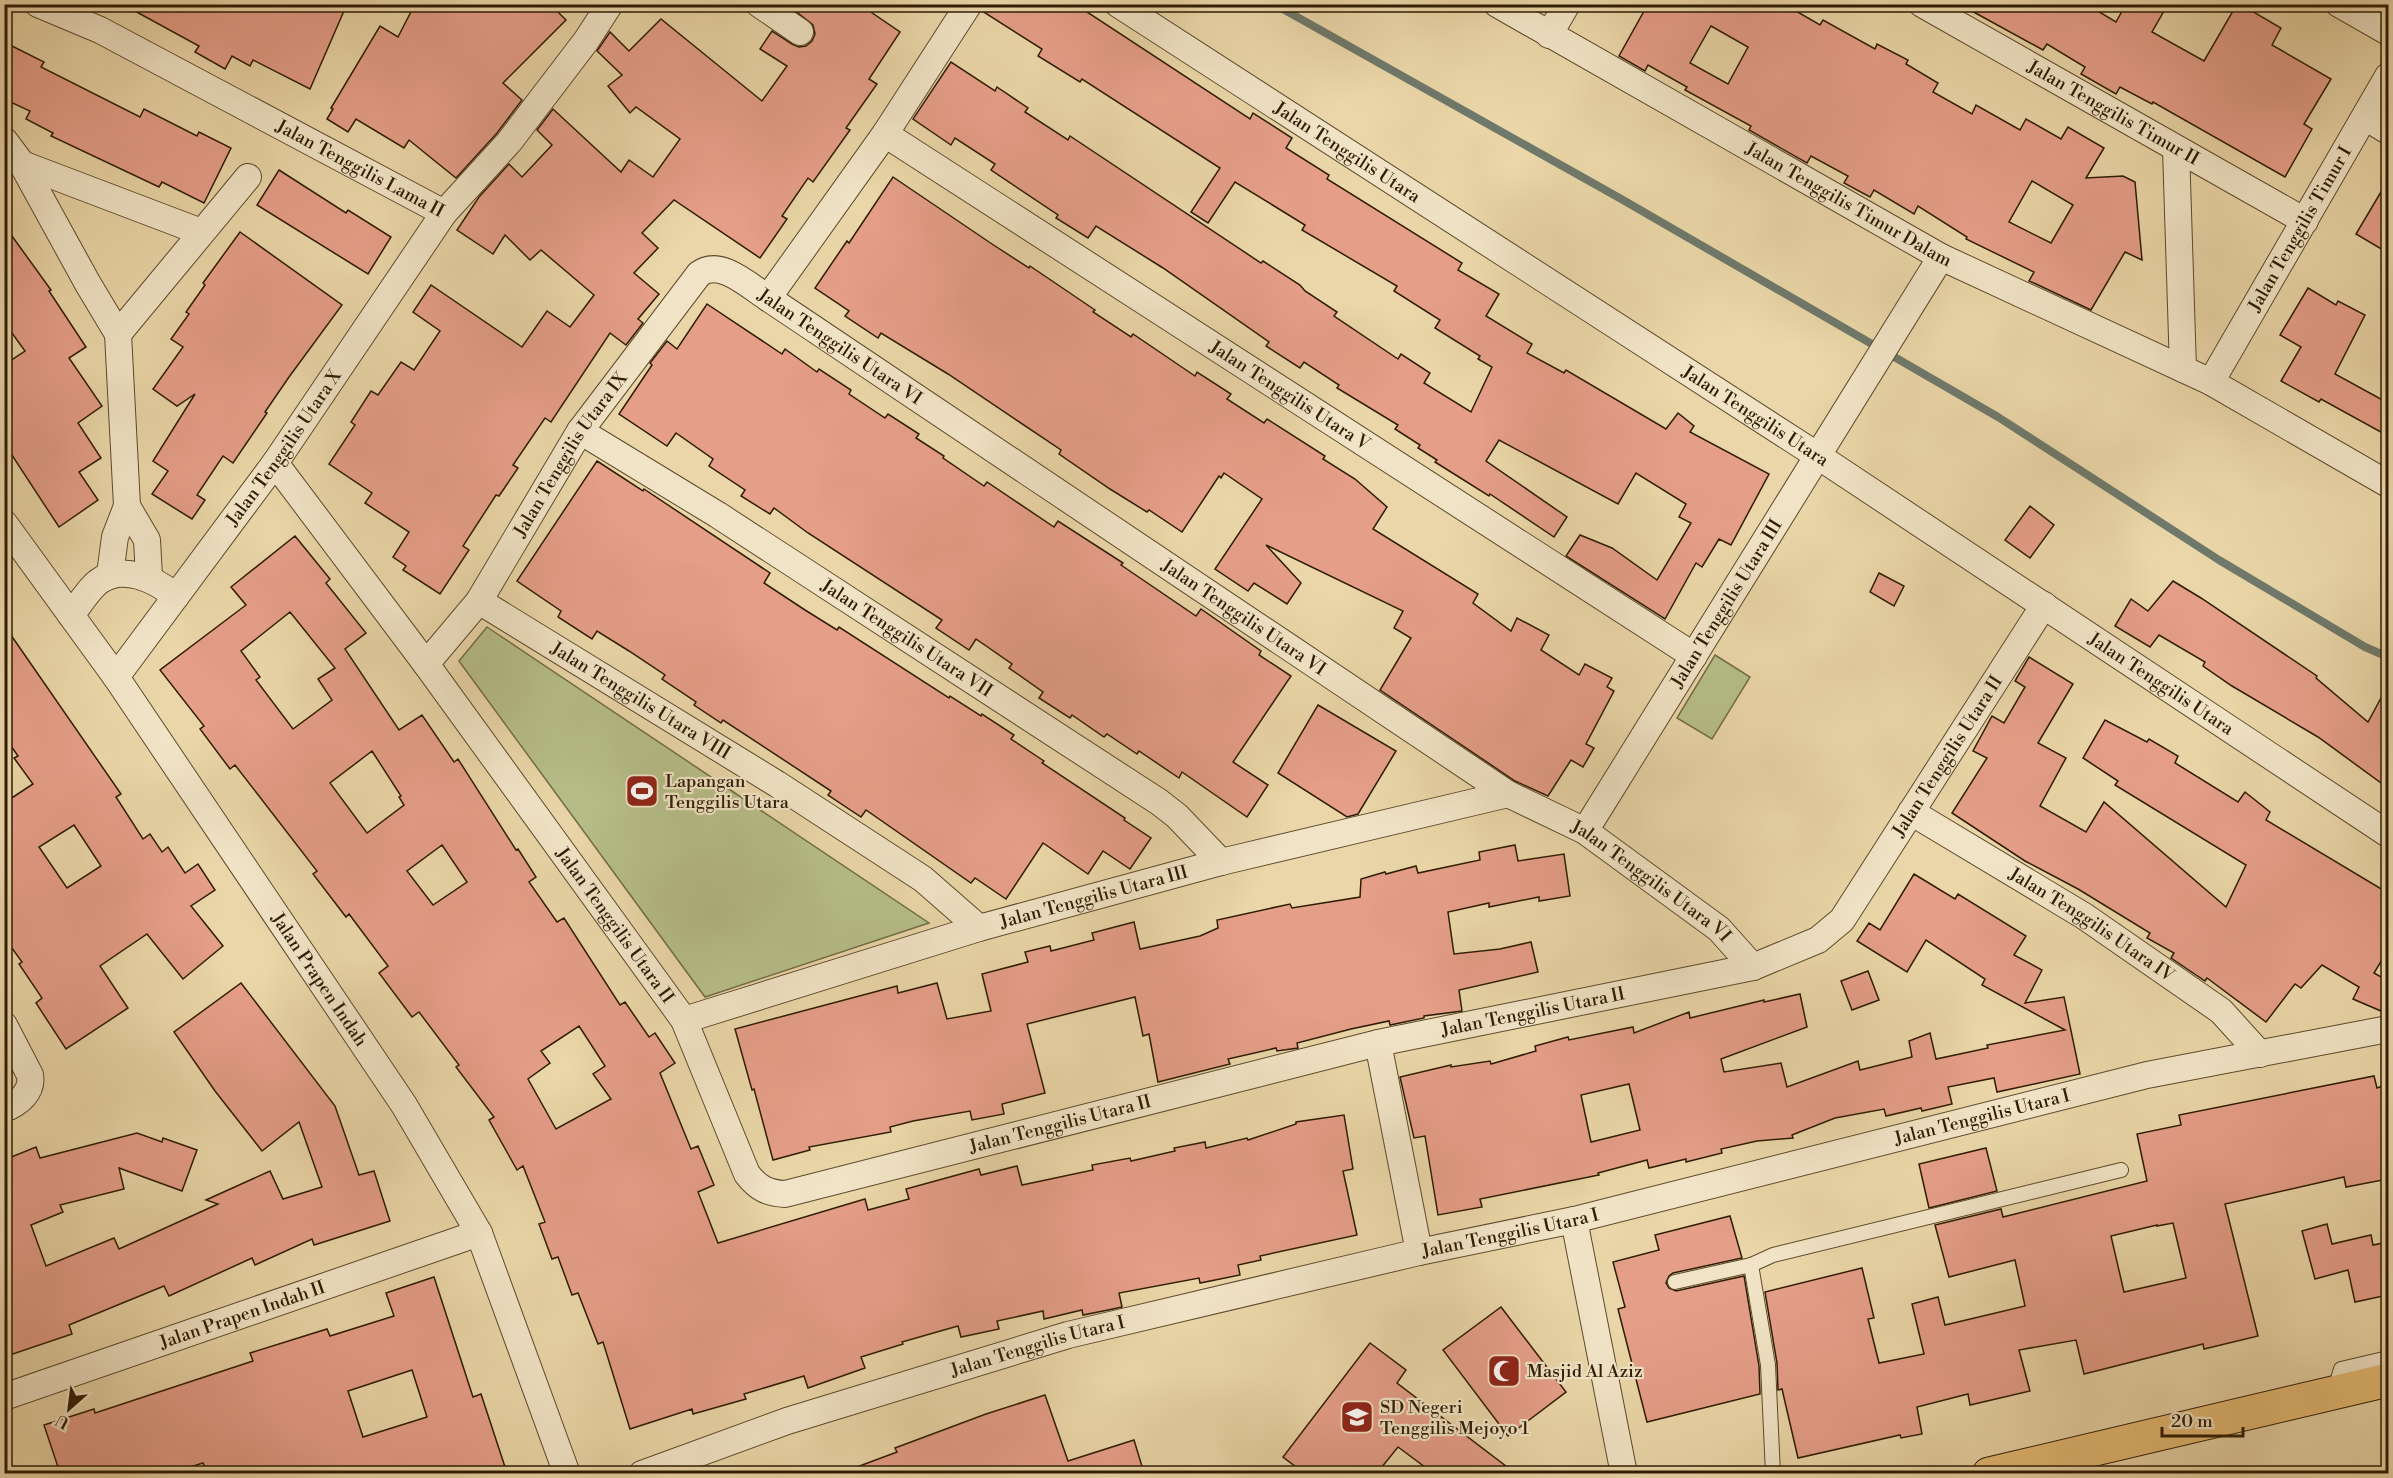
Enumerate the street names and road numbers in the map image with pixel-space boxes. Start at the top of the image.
street label: Jalan Tenggilis Timur II [2023,54,2204,170]
street label: Jalan Tenggilis Utara [1269,96,1426,208]
street label: Jalan Tenggilis Lama II [271,114,448,223]
street label: Jalan Tenggilis Timur Dalam [1741,136,1956,272]
street label: Jalan Tenggilis Timur I [2242,142,2356,316]
street label: Jalan Tenggilis Utara VI [753,283,927,410]
street label: Jalan Tenggilis Utara V [1205,335,1375,456]
street label: Jalan Tenggilis Utara [1677,360,1834,472]
street label: Jalan Tenggilis Utara X [220,365,347,531]
street label: Jalan Tenggilis Utara IX [508,367,633,542]
street label: Jalan Tenggilis Utara III [1665,515,1787,693]
street label: Jalan Tenggilis Utara VI [1157,553,1331,680]
street label: Jalan Tenggilis Utara VII [816,573,997,702]
street label: Jalan Tenggilis Utara [2083,627,2239,741]
street label: Jalan Tenggilis Utara VIII [546,636,735,764]
street label: Jalan Tenggilis Utara II [1886,671,2007,842]
street label: Jalan Tenggilis Utara VI [1567,814,1736,947]
street label: Jalan Tenggilis Utara II [551,842,680,1008]
street label: Jalan Tenggilis Utara III [996,860,1190,934]
street label: Jalan Tenggilis Utara IV [2004,862,2179,987]
street label: Jalan Prapen Indah [266,907,373,1051]
street label: Jalan Tenggilis Utara II [1438,982,1627,1042]
street label: Jalan Tenggilis Utara I [1891,1083,2072,1150]
street label: Jalan Tenggilis Utara II [966,1090,1154,1158]
street label: Jalan Tenggilis Utara I [1419,1203,1601,1263]
street label: Jalan Prapen Indah II [155,1275,328,1354]
street label: Jalan Tenggilis Utara I [947,1310,1127,1382]

